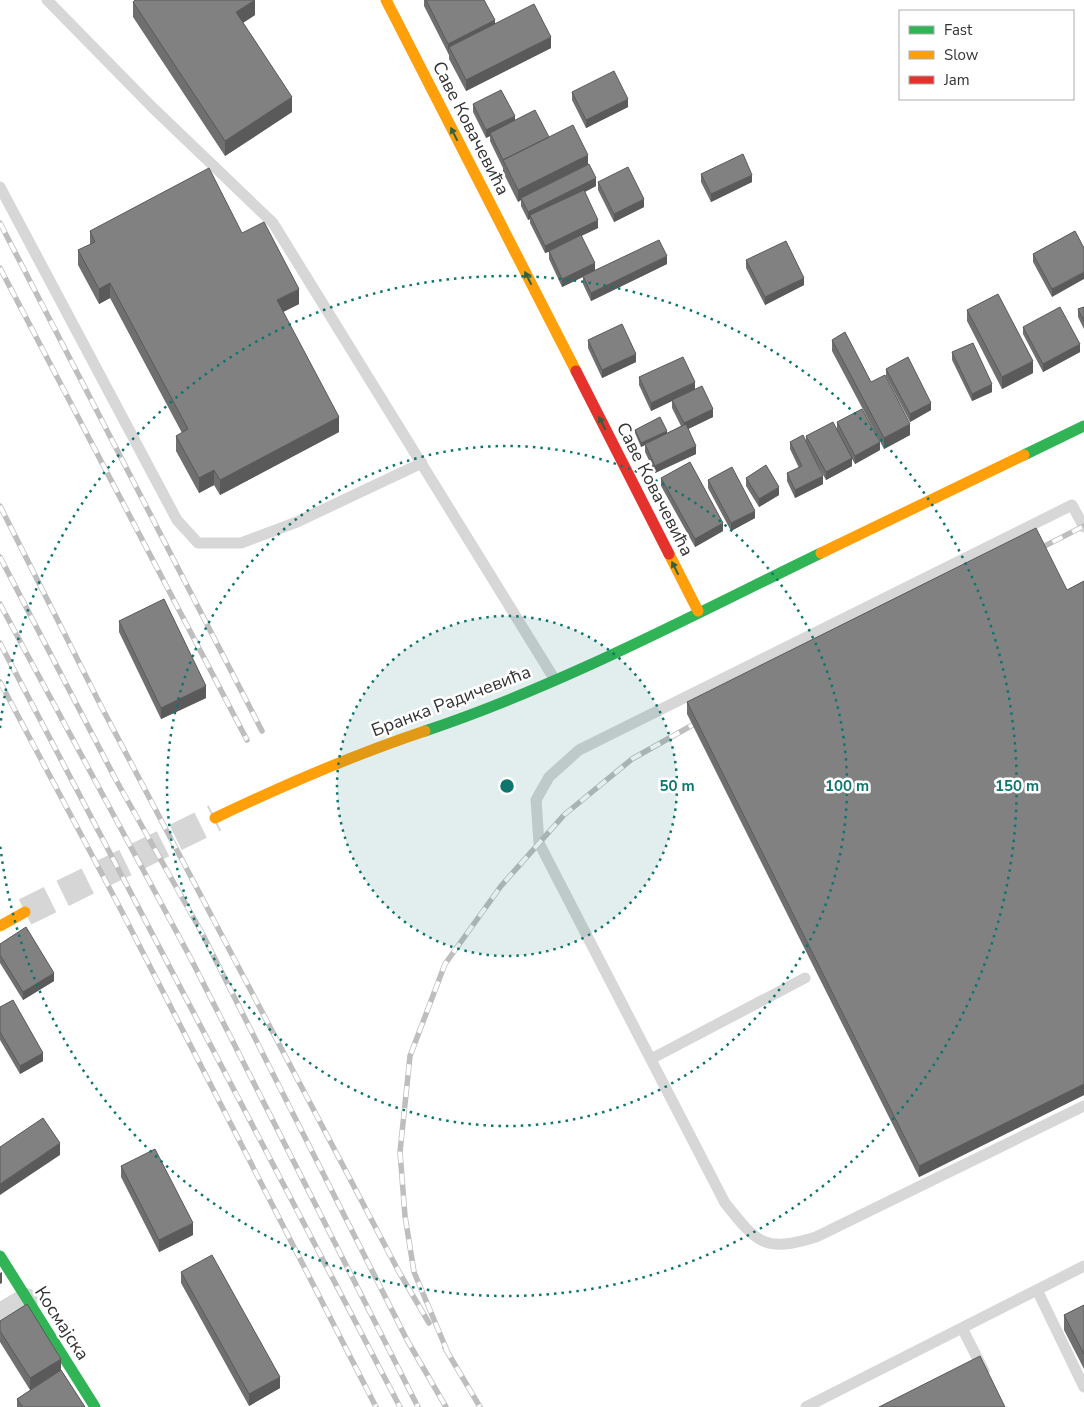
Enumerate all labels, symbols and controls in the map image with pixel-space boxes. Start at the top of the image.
legend [899,10,1074,100]
text: Fast [944,20,973,40]
text: Slow [944,45,979,65]
street label: Саве Ковачевића [427,57,515,199]
text: Jam [943,70,970,90]
one-way arrow [450,126,458,141]
one-way arrow [524,271,532,286]
one-way arrow [598,416,606,430]
street label: Саве Ковачевића [611,418,699,560]
one-way arrow [671,561,679,575]
street label: Бранка Радичевића [368,660,534,742]
text: 50 m [659,776,695,796]
text: 100 m [825,776,869,796]
text: 150 m [995,776,1039,796]
centre of rings [498,777,516,795]
street label: Космајска [29,1281,95,1365]

